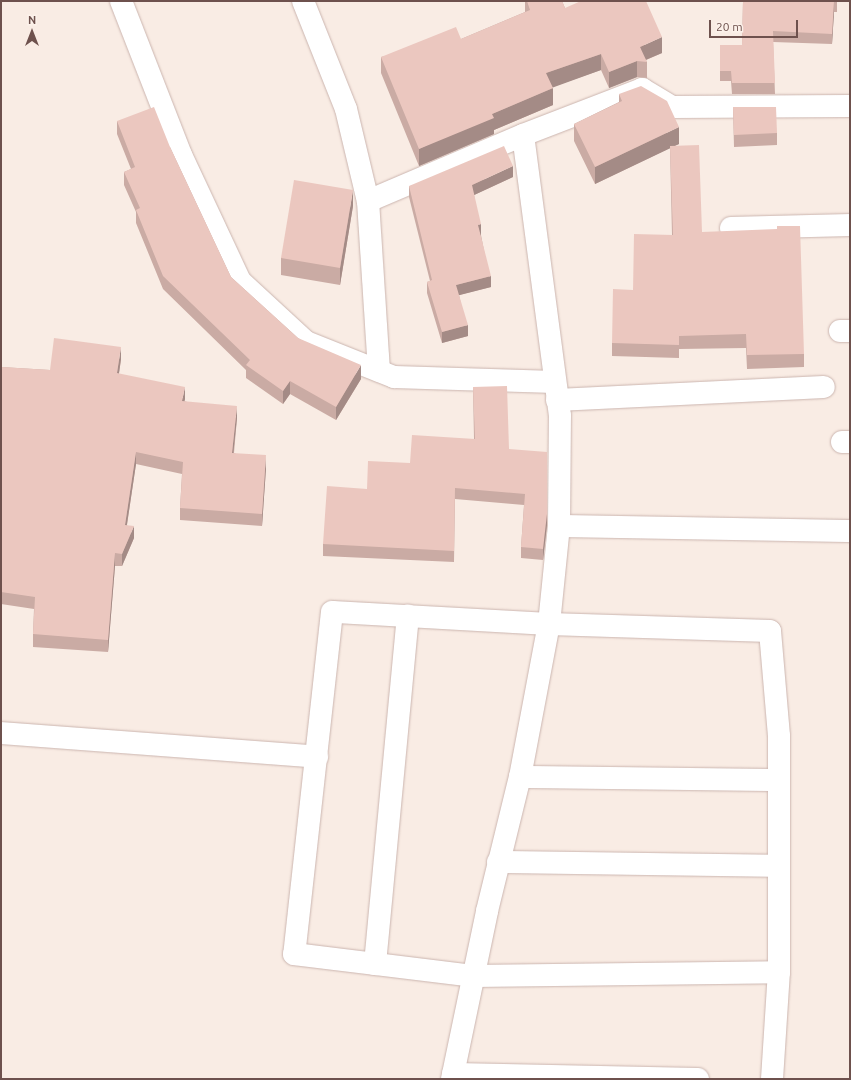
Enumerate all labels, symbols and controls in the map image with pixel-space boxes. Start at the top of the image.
north arrow [12,12,52,52]
scale bar [711,12,800,38]
text: N [28,14,36,26]
text: 20 m [716,20,743,33]

